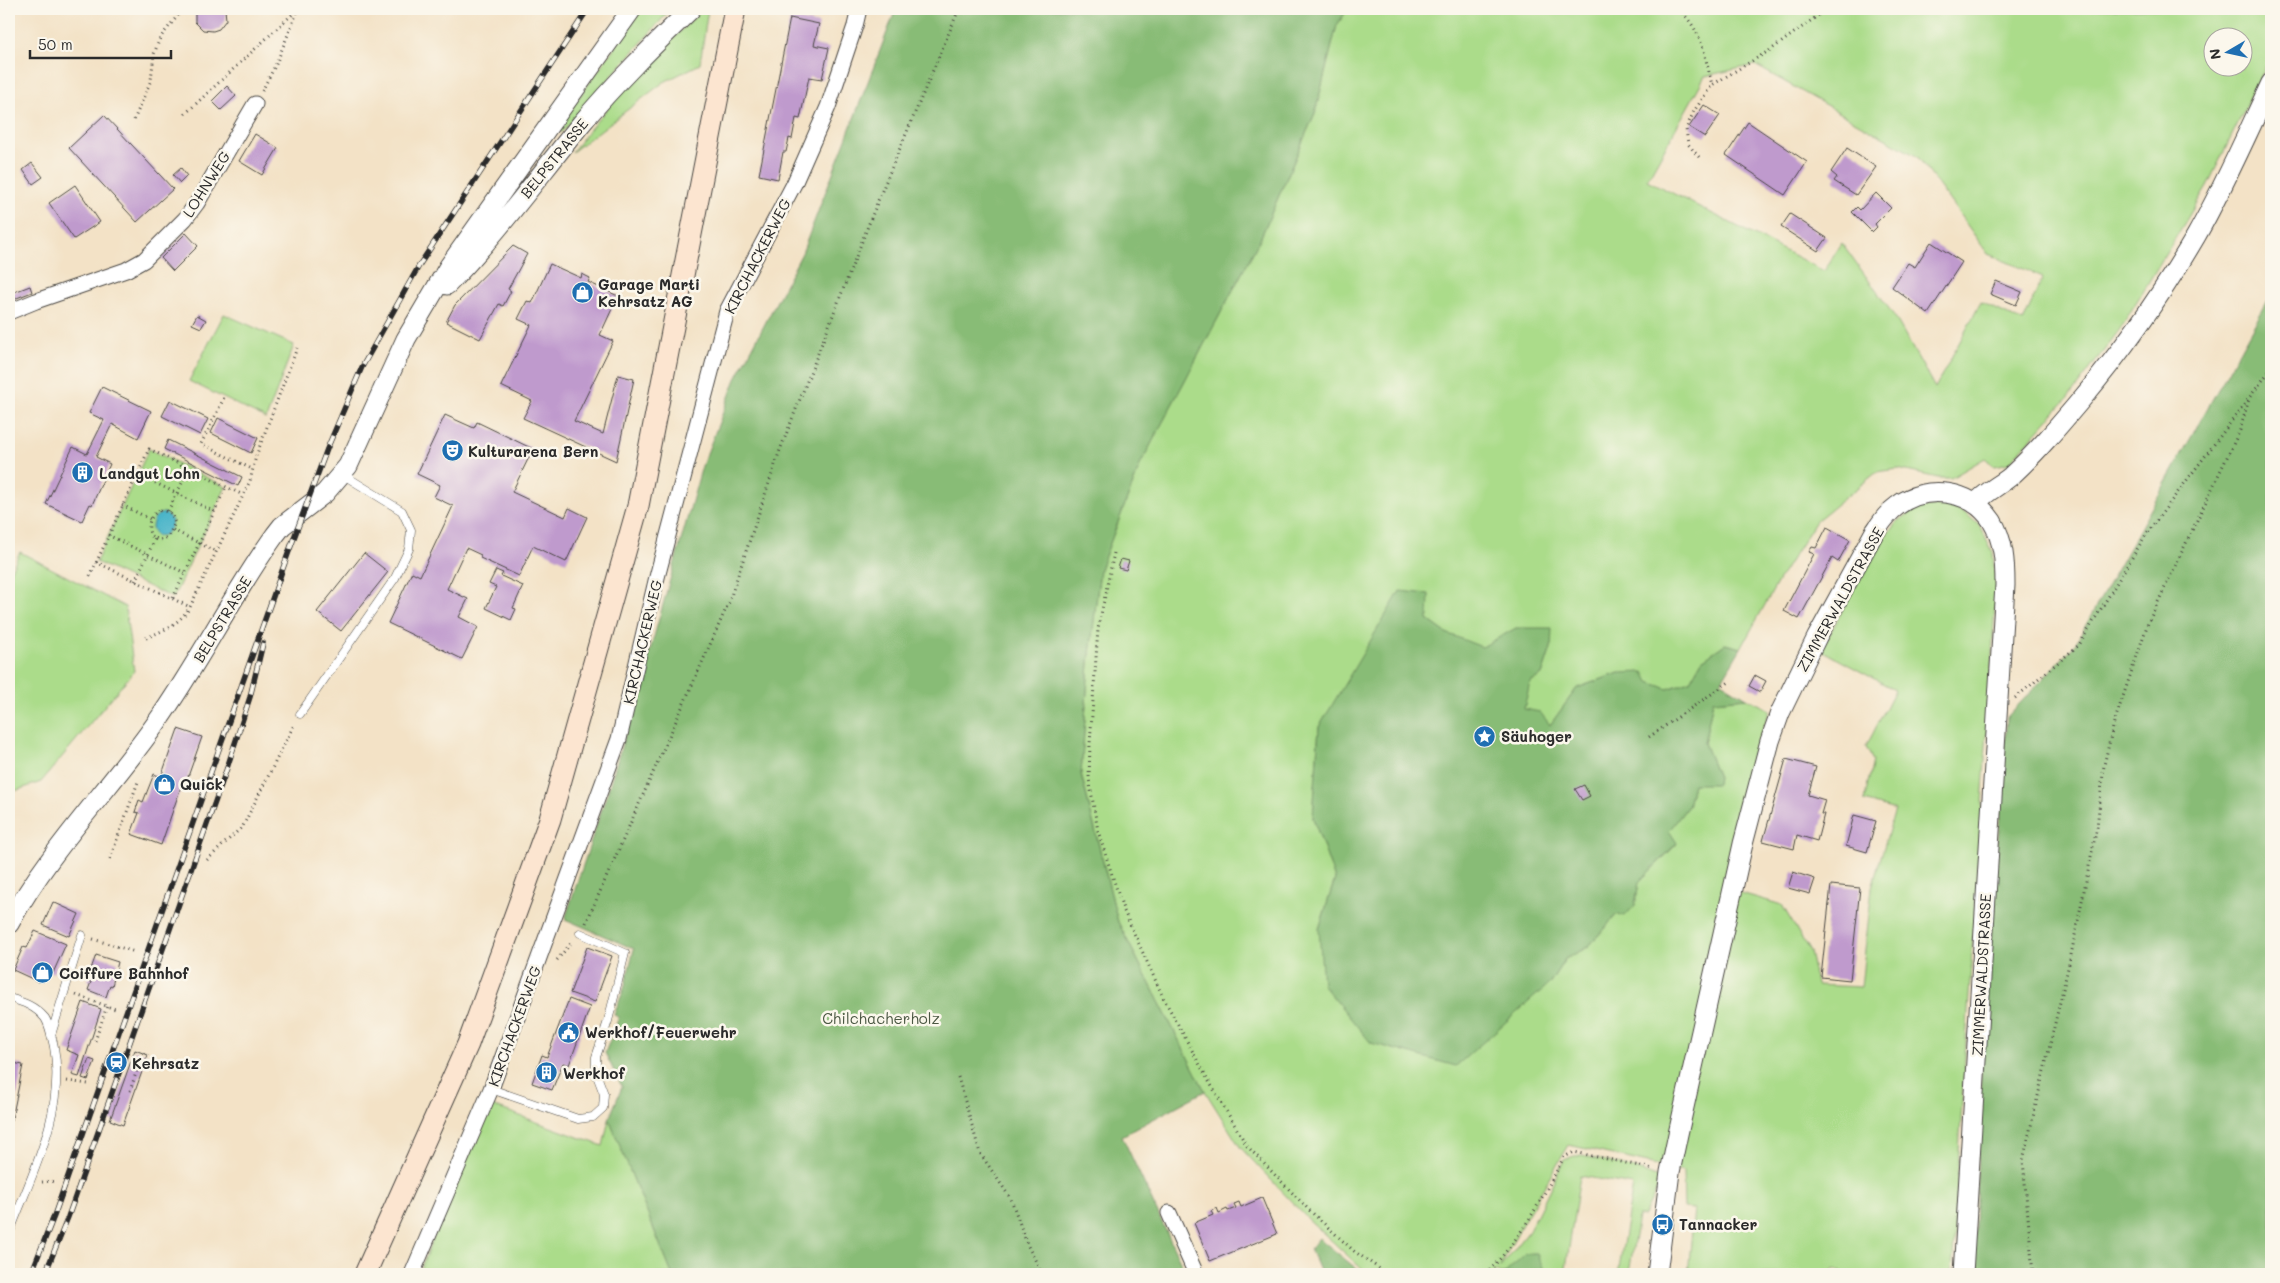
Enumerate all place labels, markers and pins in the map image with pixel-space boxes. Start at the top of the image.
place label: Garage Marti Kehrsatz AG [598,274,700,311]
shop icon: Garage Marti Kehrsatz AG [570,281,594,305]
theatre icon: Kulturarena Bern [440,439,464,463]
place label: Kulturarena Bern [468,441,598,461]
building icon: Landgut Lohn [71,461,95,485]
place label: Landgut Lohn [99,463,200,483]
place icon: Säuhoger [1473,724,1497,748]
place label: Säuhoger [1501,726,1572,746]
shop icon: Quick [152,772,176,796]
place label: Quick [180,774,223,794]
shop icon: Coiffure Bahnhof [31,961,55,985]
place label: Coiffure Bahnhof [59,963,189,983]
public building icon: Werkhof/Feuerwehr [557,1020,581,1044]
place label: Werkhof/Feuerwehr [585,1022,737,1042]
station icon: Kehrsatz [104,1051,128,1075]
place label: Kehrsatz [132,1053,200,1073]
building icon: Werkhof [535,1061,559,1085]
place label: Werkhof [563,1063,625,1083]
bus stop icon: Tannacker [1651,1212,1675,1236]
place label: Tannacker [1679,1214,1758,1234]

